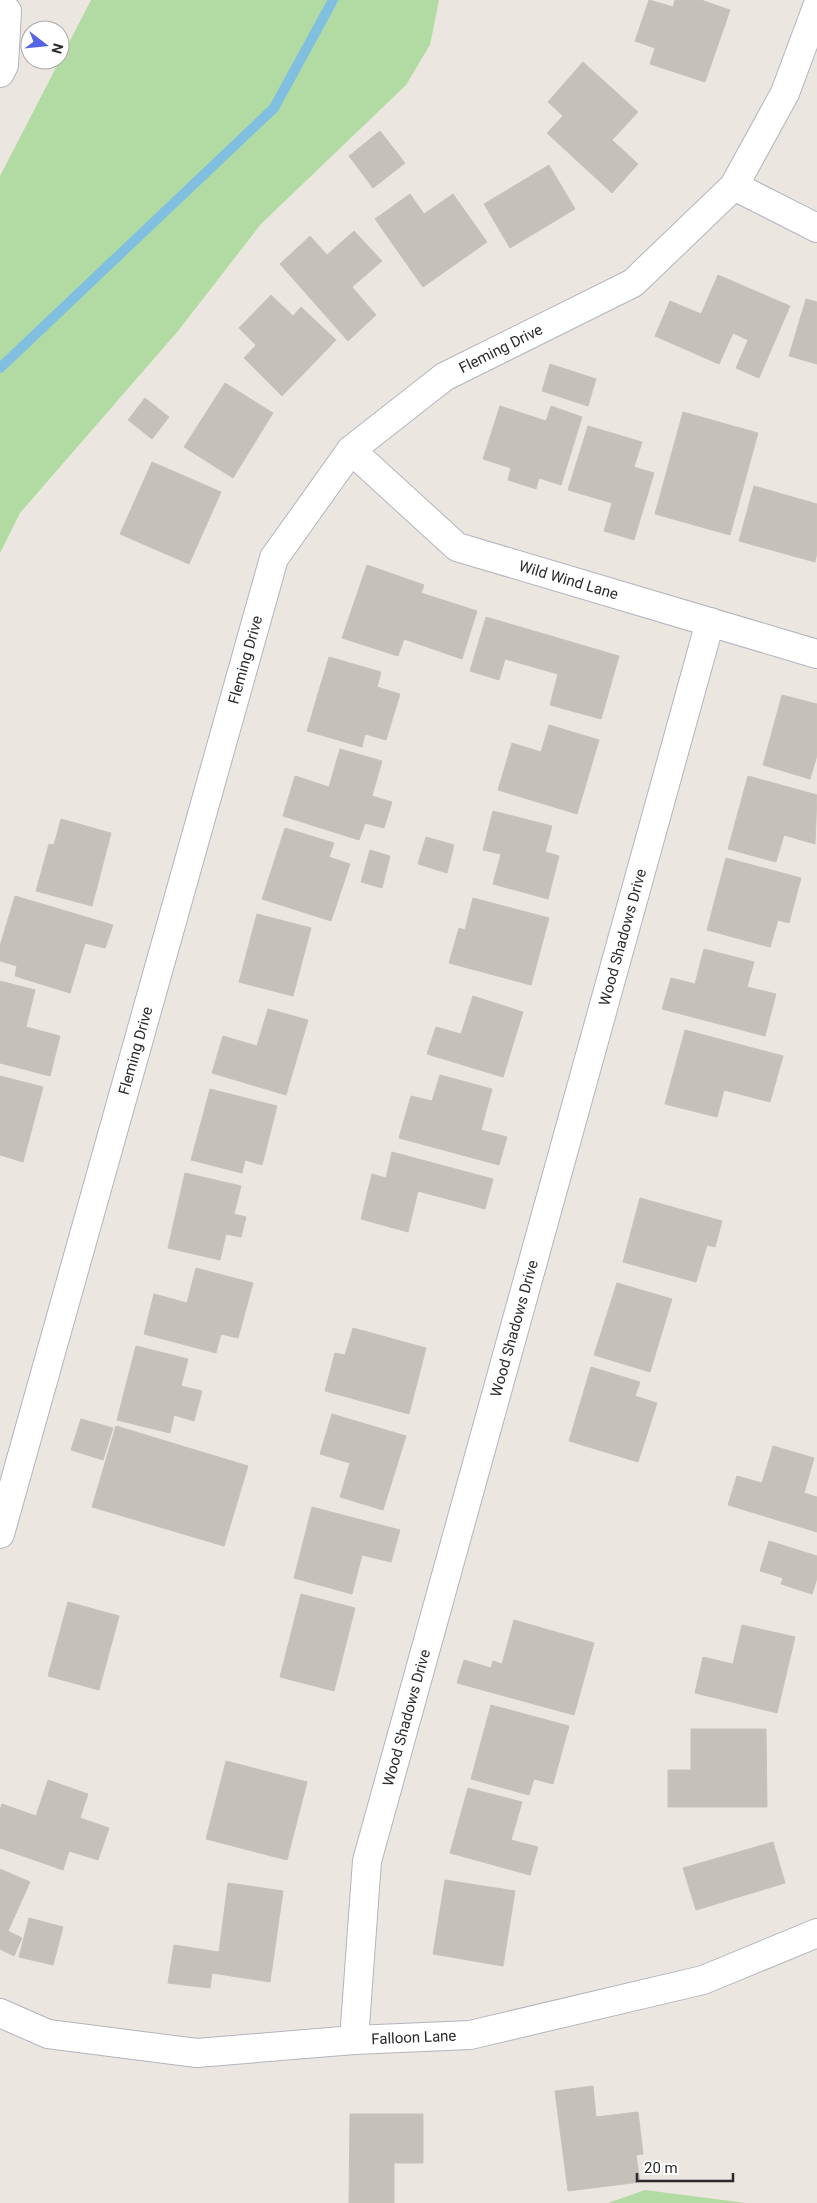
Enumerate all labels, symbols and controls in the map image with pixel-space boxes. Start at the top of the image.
north arrow [20,20,70,70]
text: N [48,42,67,56]
street label: Fleming Drive [456,320,546,377]
street label: Wild Wind Lane [517,557,620,603]
street label: Fleming Drive [224,614,266,706]
street label: Wood Shadows Drive [595,867,650,1008]
street label: Fleming Drive [115,1004,157,1097]
street label: Wood Shadows Drive [487,1258,542,1399]
street label: Wood Shadows Drive [379,1647,434,1788]
street label: Falloon Lane [371,2027,457,2048]
scale bar [637,2150,733,2182]
text: 20 m [644,2159,678,2177]

